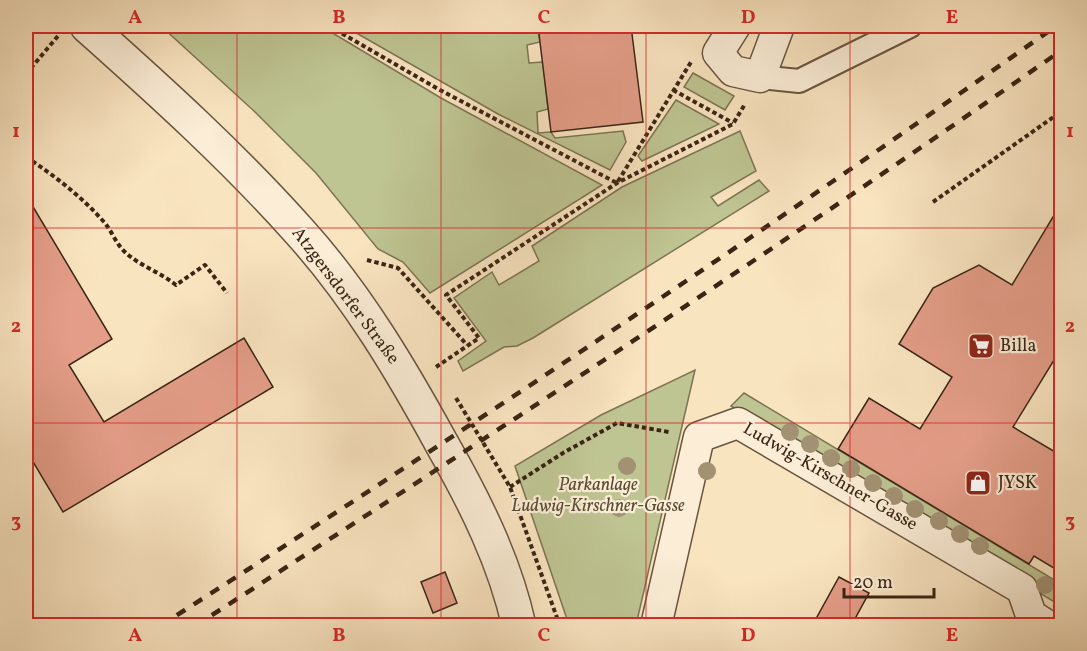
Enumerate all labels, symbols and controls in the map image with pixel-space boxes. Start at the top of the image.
text: A [128,4,142,32]
text: B [332,4,346,32]
text: C [538,4,551,32]
text: D [741,4,755,32]
text: E [946,4,958,32]
text: 1 [12,118,20,146]
text: 1 [1066,118,1074,146]
street label: Atzgersdorfer Straße [285,222,405,370]
text: 2 [11,313,21,341]
text: 2 [1065,313,1075,341]
supermarket icon: Billa [966,331,996,361]
place label: Billa [1000,334,1036,359]
street label: Ludwig-Kirschner-Gasse [738,417,922,537]
shop icon: JYSK [963,468,993,498]
place label: JYSK [998,471,1037,496]
park label: Parkanlage Ludwig-Kirschner-Gasse [511,473,685,519]
text: 3 [11,508,21,536]
text: 3 [1065,508,1075,536]
scale bar [844,561,934,599]
text: 20 m [853,571,893,596]
text: A [128,622,142,650]
text: B [332,622,346,650]
text: C [538,622,551,650]
text: D [741,622,755,650]
text: E [946,622,958,650]

